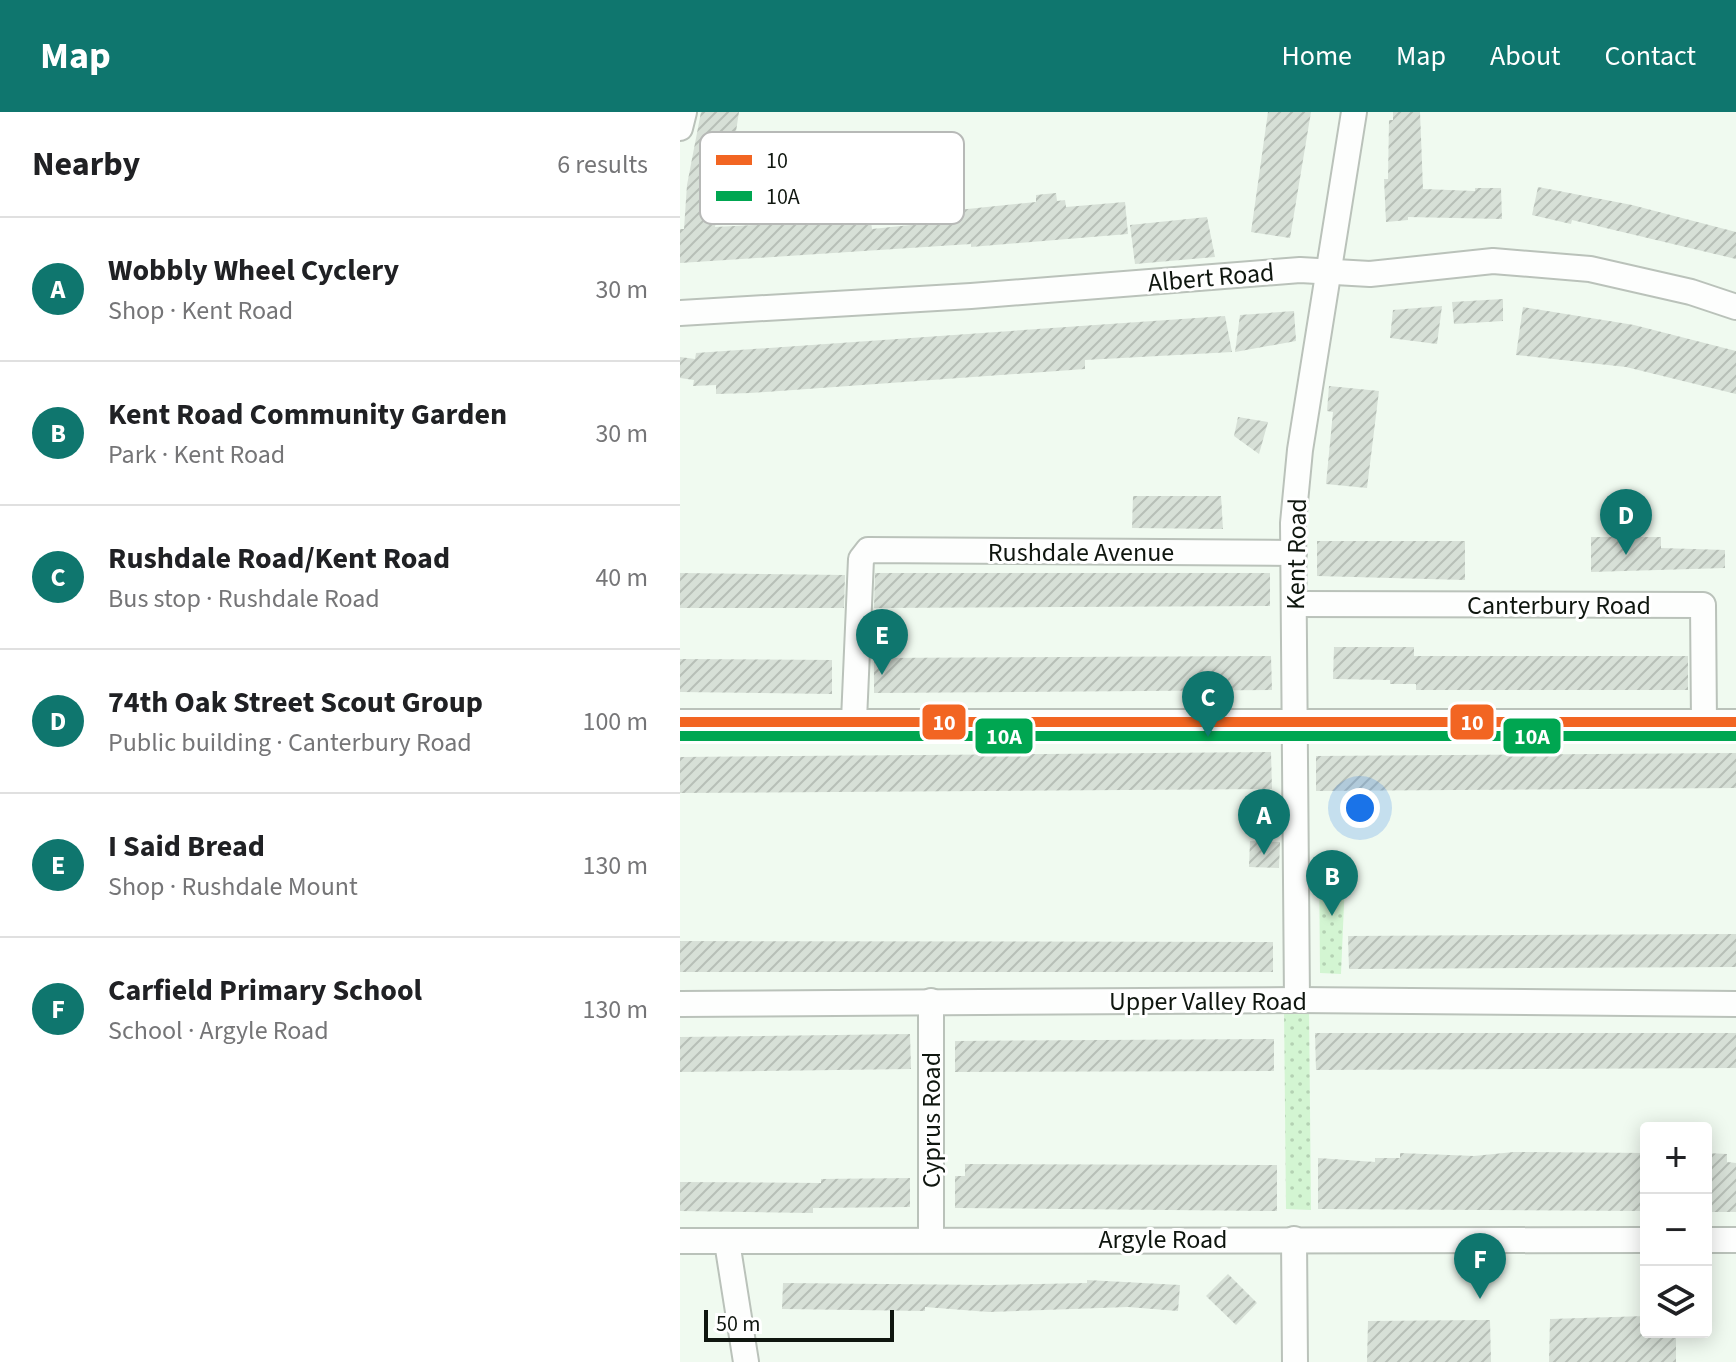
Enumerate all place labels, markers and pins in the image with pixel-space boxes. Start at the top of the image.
pin: D [1600,489,1652,555]
pin: E [856,609,908,675]
pin: C [1182,671,1234,737]
pin: A [1238,789,1290,855]
pin: B [1306,850,1358,916]
pin: F [1454,1233,1506,1299]

